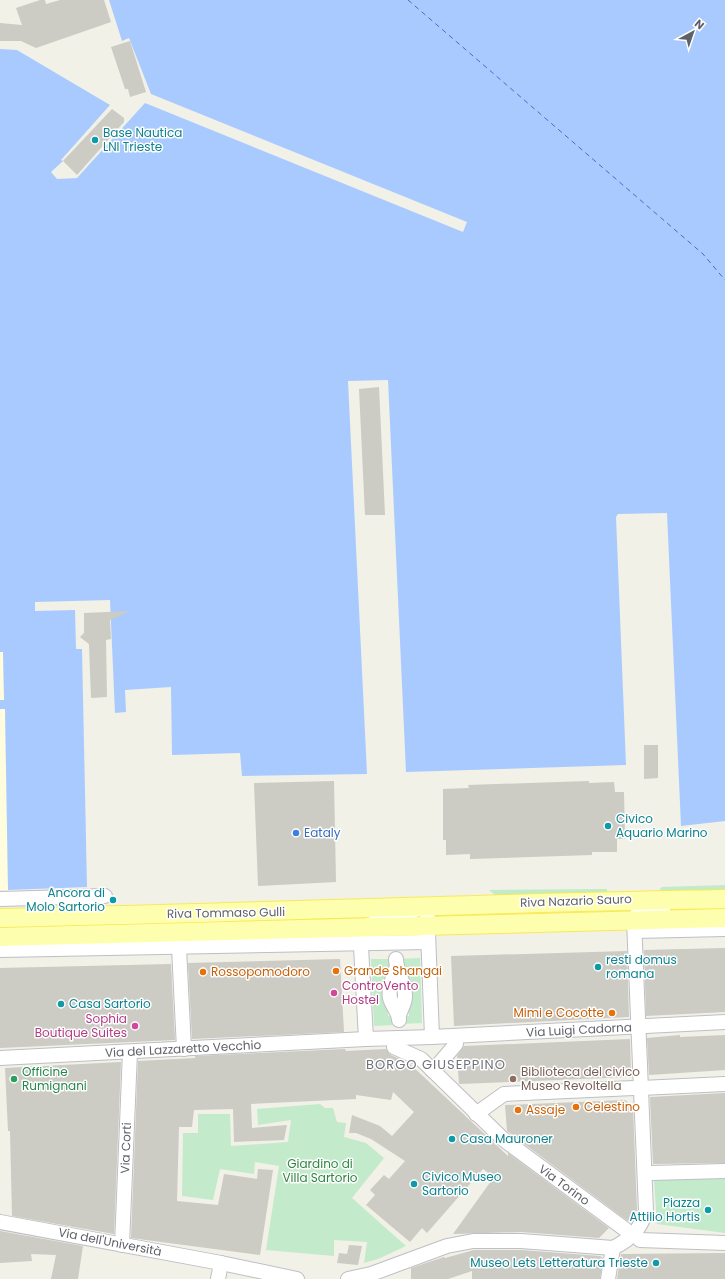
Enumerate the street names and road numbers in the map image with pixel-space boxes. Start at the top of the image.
street label: Riva Nazario Sauro [520,890,632,911]
street label: Riva Tommaso Gulli [167,903,285,922]
street label: Via Luigi Cadorna [526,1018,632,1041]
street label: Via del Lazzaretto Vecchio [104,1036,262,1061]
street label: Via Corti [116,1122,135,1174]
street label: Via Torino [535,1160,594,1209]
street label: Via dell'Università [57,1223,163,1260]

